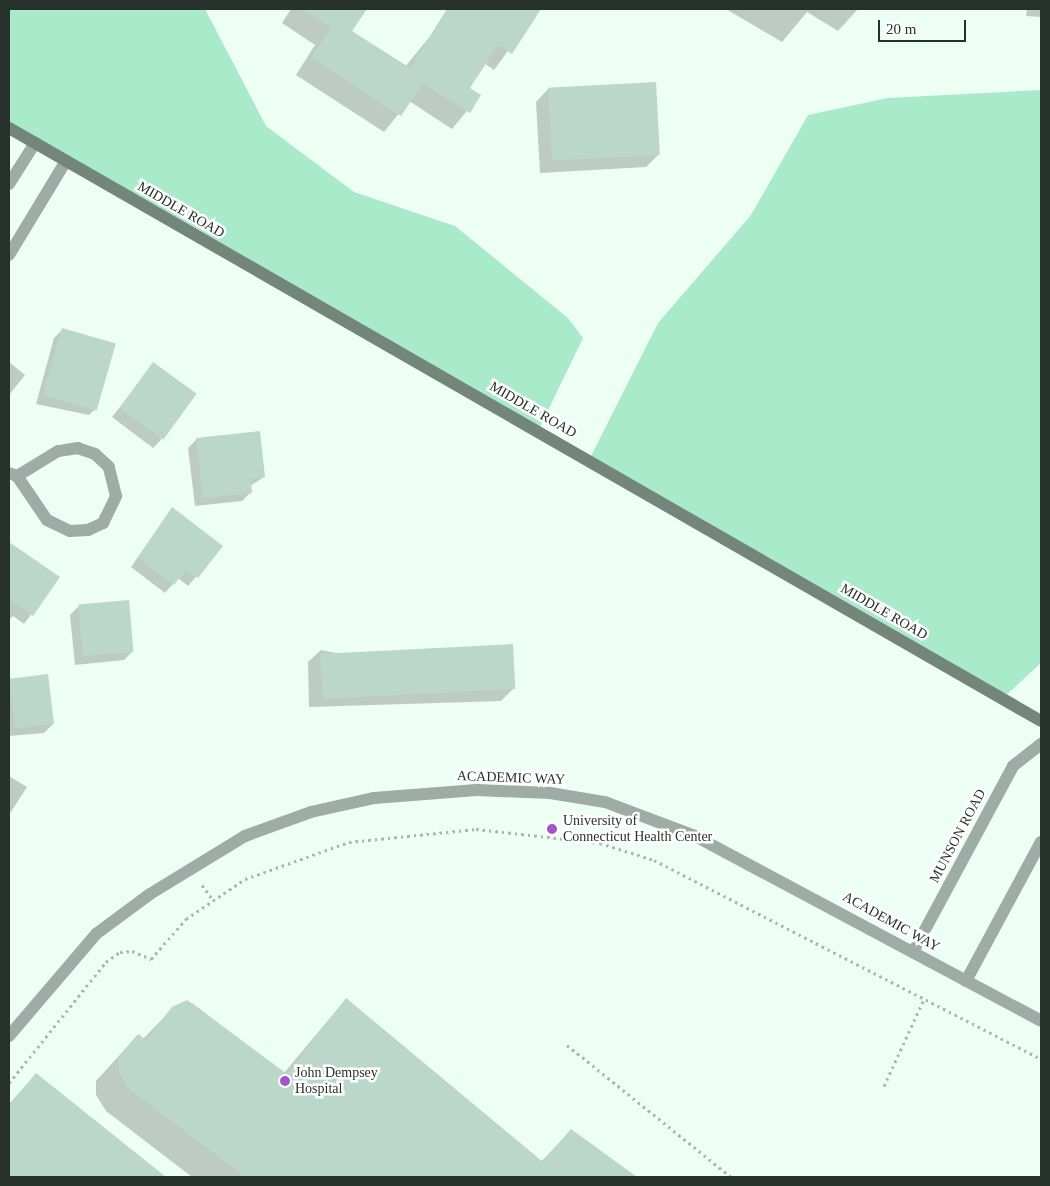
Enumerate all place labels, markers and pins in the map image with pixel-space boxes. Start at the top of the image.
place label: University of Connecticut Health Center [563,813,712,846]
marker: University of Connecticut Health Center [545,822,559,836]
place label: John Dempsey Hospital [295,1065,378,1098]
marker: John Dempsey Hospital [279,1075,291,1087]

